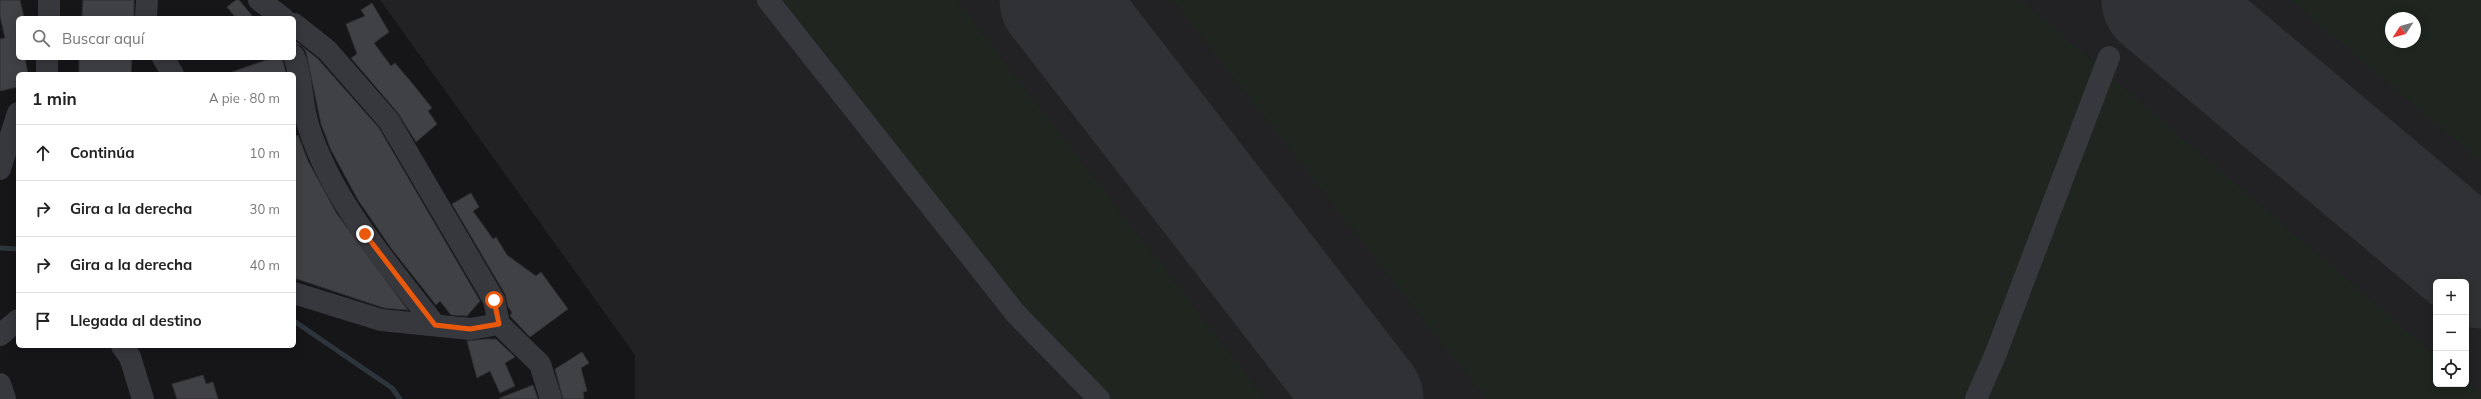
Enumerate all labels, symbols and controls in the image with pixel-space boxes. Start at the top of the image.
north arrow [2385,12,2421,48]
search box [16,16,296,60]
icon: search [30,27,52,49]
text: Buscar aquí [62,29,144,48]
text: 1 min [32,88,77,109]
text: A pie · 80 m [209,90,280,106]
icon: ahead [32,142,54,164]
text: Continúa [70,143,135,162]
text: 10 m [250,145,280,161]
icon: right [32,198,54,220]
text: Gira a la derecha [70,199,192,218]
text: 30 m [250,201,280,217]
route end [356,225,374,243]
icon: right [32,254,54,276]
text: Gira a la derecha [70,255,192,274]
text: 40 m [250,257,280,273]
map controls [2433,279,2469,387]
button: + [2433,279,2469,315]
route start [485,291,503,309]
icon: arrive [32,310,54,332]
text: Llegada al destino [70,311,202,330]
button: − [2433,315,2469,351]
button: locate [2433,351,2469,387]

